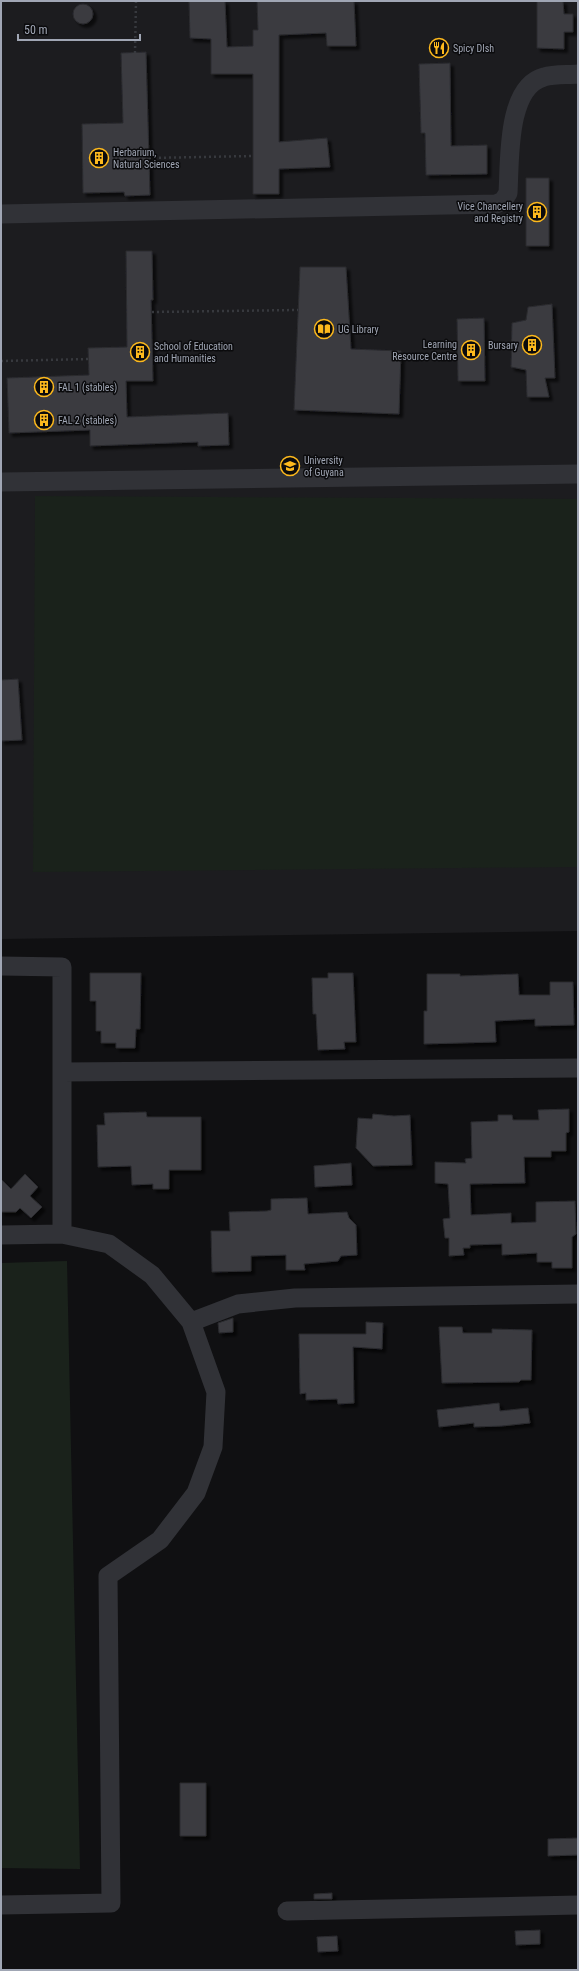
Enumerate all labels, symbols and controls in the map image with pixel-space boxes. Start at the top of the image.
scale bar [18,16,140,42]
text: 50 m [24,23,48,37]
restaurant icon: Spicy DIsh [428,37,450,59]
place label: Spicy DIsh [453,43,494,54]
building icon: Herbarium, Natural Sciences [88,147,110,169]
place label: Herbarium, Natural Sciences [113,147,180,170]
place label: Vice Chancellery and Registry [457,201,523,224]
building icon: Vice Chancellery and Registry [526,201,548,223]
library icon: UG Library [313,318,335,340]
place label: UG Library [338,324,379,335]
building icon: Bursary [521,334,543,356]
place label: Learning Resource Centre [392,339,457,362]
building icon: Learning Resource Centre [460,339,482,361]
place label: Bursary [488,340,518,351]
building icon: School of Education and Humanities [129,341,151,363]
place label: School of Education and Humanities [154,341,233,364]
building icon: FAL 1 (stables) [33,376,55,398]
place label: FAL 1 (stables) [58,382,117,394]
building icon: FAL 2 (stables) [33,409,55,431]
place label: FAL 2 (stables) [58,415,117,427]
school or university icon: University of Guyana [279,455,301,477]
place label: University of Guyana [304,455,344,478]

